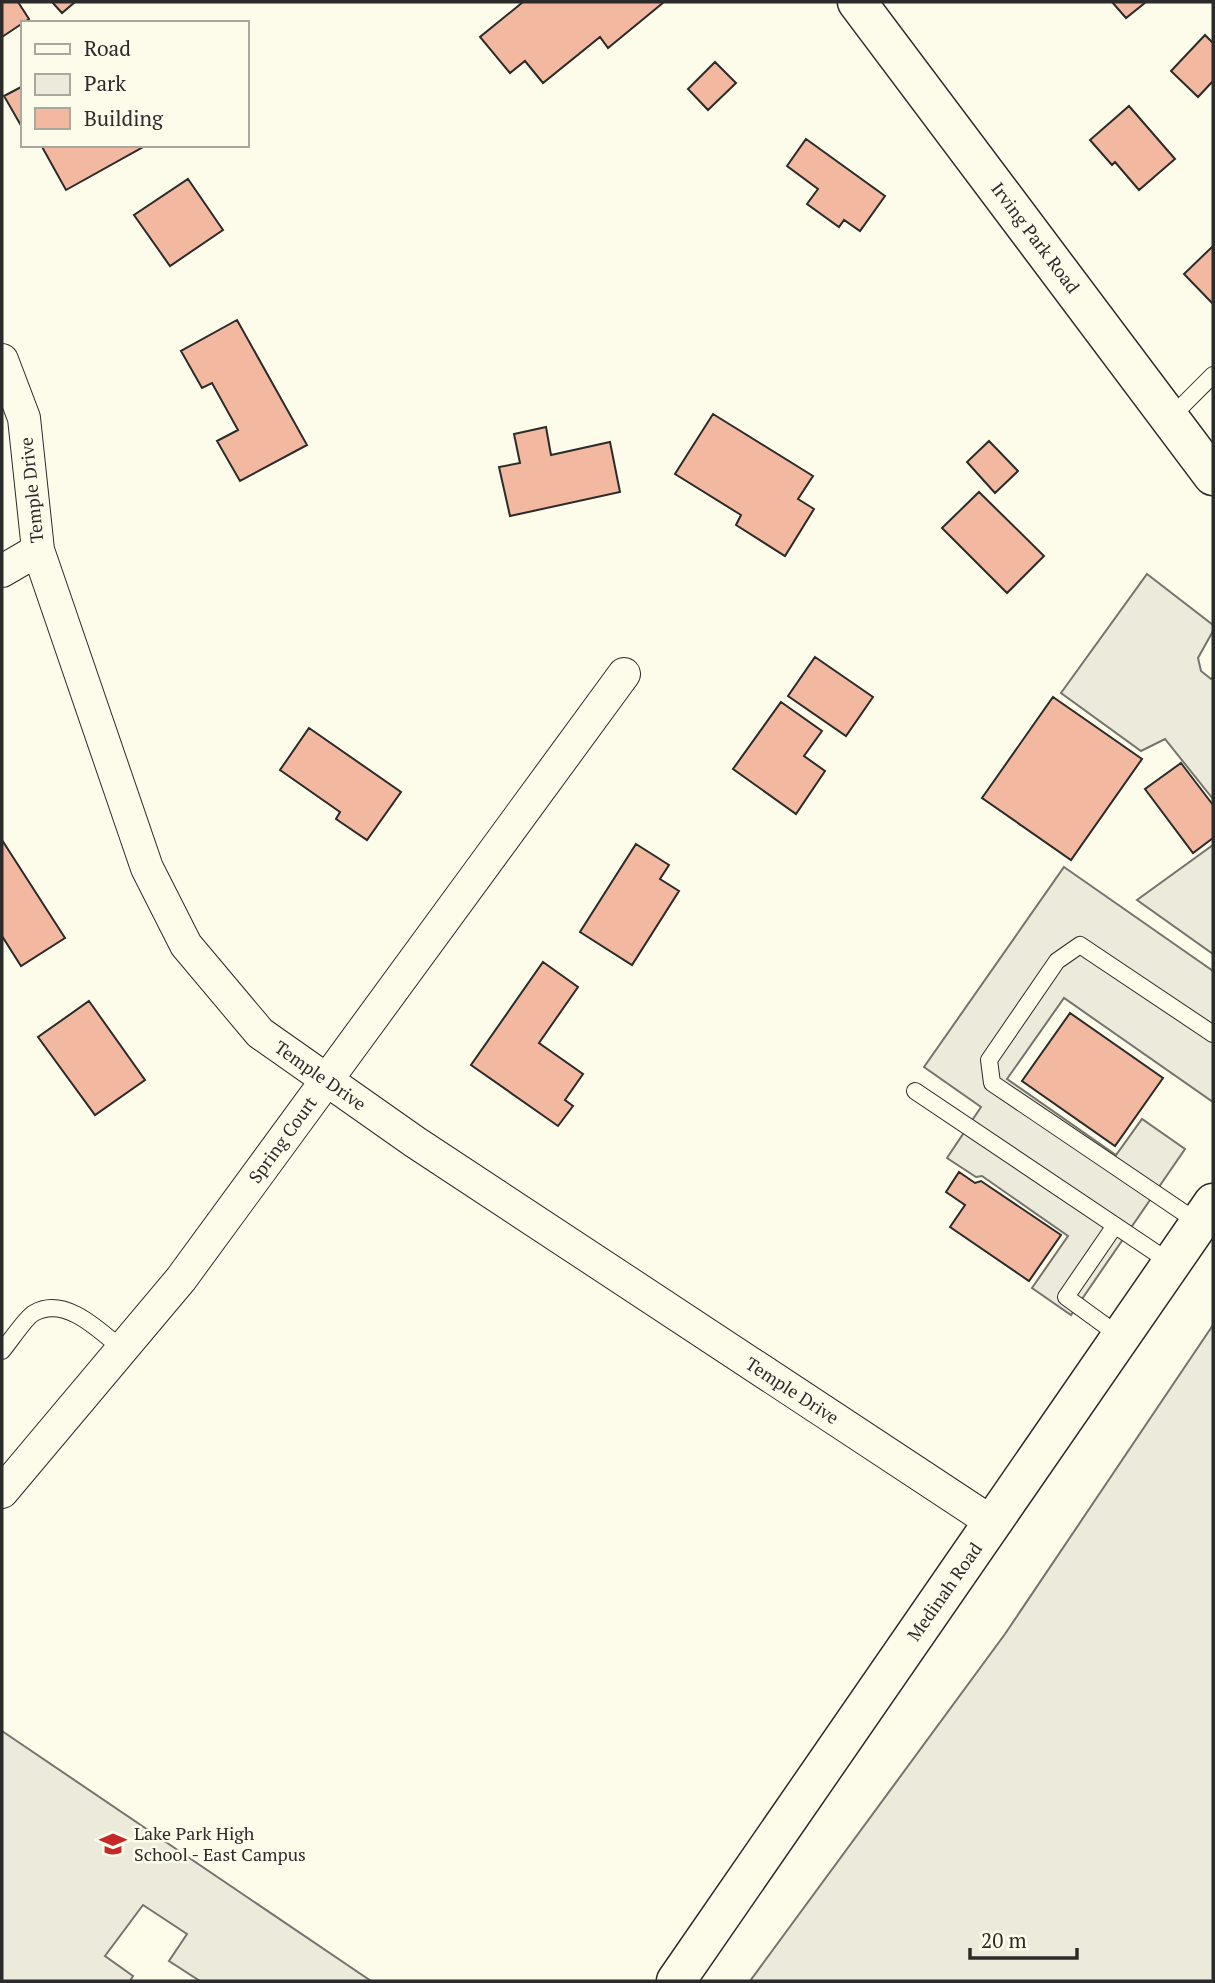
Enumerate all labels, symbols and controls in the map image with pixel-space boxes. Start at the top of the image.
legend [21,21,248,147]
text: Road [84,34,131,62]
text: Park [84,69,126,97]
text: Building [84,104,164,132]
street label: Irving Park Road [986,177,1085,298]
street label: Temple Drive [14,436,49,544]
street label: Temple Drive [270,1035,371,1116]
street label: Spring Court [243,1091,322,1188]
street label: Temple Drive [741,1351,844,1429]
street label: Medinah Road [901,1537,987,1645]
place label: Lake Park High School - East Campus [134,1821,306,1866]
school or university icon: Lake Park High School - East Campus [98,1829,128,1859]
scale bar [970,1916,1077,1960]
text: 20 m [981,1926,1027,1954]

